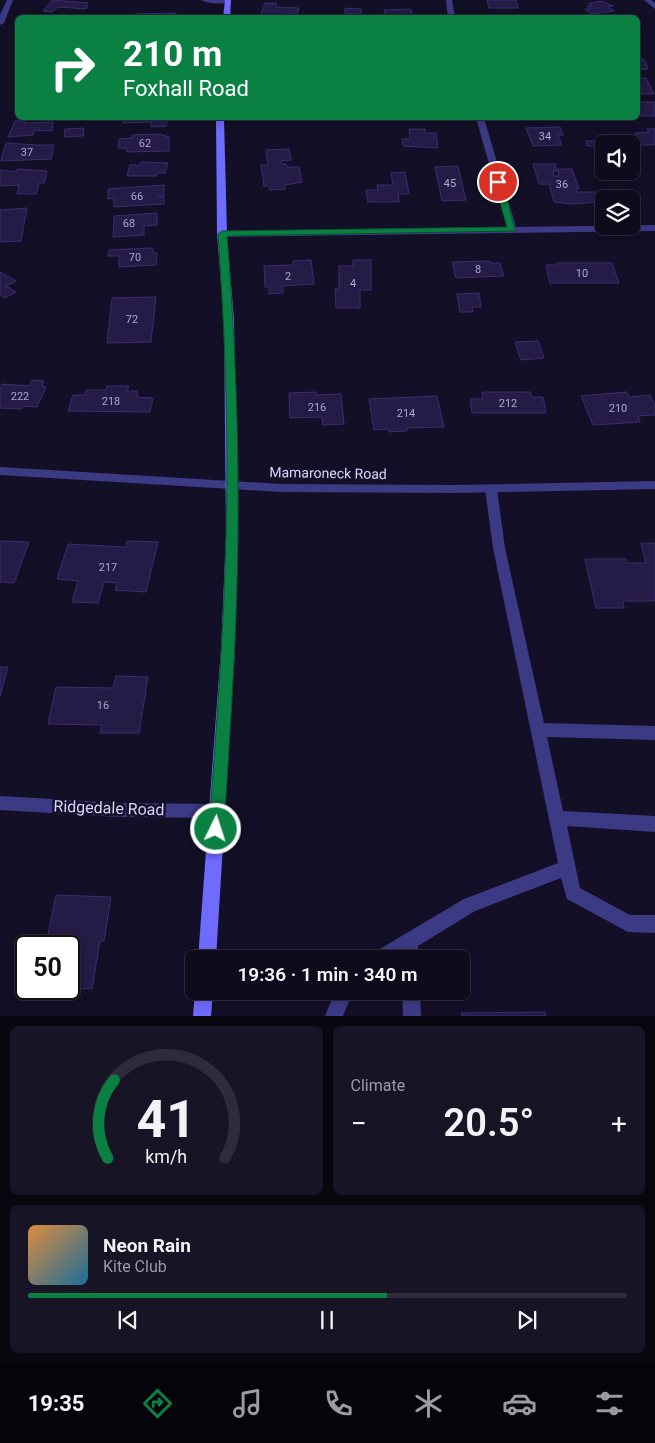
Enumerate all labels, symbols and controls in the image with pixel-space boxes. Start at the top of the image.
text: 210 m [123,34,222,75]
icon: right [40,35,105,100]
text: Foxhall Road [123,76,249,101]
house number: 34 [539,130,551,143]
map controls [595,135,640,235]
button: sound [595,135,640,180]
house number: 62 [139,137,151,150]
house number: 37 [21,146,33,159]
pin [477,161,519,203]
icon: arrive [484,168,512,196]
house number: 45 [444,177,456,190]
house number: 36 [556,178,568,191]
house number: 66 [131,190,143,203]
button: layers [595,190,640,235]
house number: 68 [123,217,135,230]
house number: 70 [129,251,141,264]
house number: 8 [475,263,481,276]
house number: 10 [576,267,588,280]
house number: 2 [285,270,291,283]
house number: 4 [350,277,356,290]
house number: 72 [126,313,138,326]
house number: 222 [11,390,29,403]
house number: 218 [102,395,120,408]
house number: 212 [499,397,517,410]
house number: 216 [308,401,326,414]
house number: 210 [609,402,627,415]
house number: 214 [397,407,415,420]
street label: Mamaroneck Road [269,464,387,482]
house number: 217 [99,561,117,574]
house number: 16 [97,699,109,712]
street label: Ridgedale Road [53,797,165,819]
position arrow [189,802,241,854]
speed limit sign: 50 [15,935,80,1000]
text: 19:36 · 1 min · 340 m [237,963,418,986]
text: Climate [351,1076,405,1095]
text: 41 [136,1089,196,1150]
text: 20.5° [444,1101,534,1145]
text: − [351,1107,367,1140]
text: + [611,1107,627,1140]
text: km/h [145,1146,187,1167]
text: Neon Rain [103,1234,191,1257]
text: Kite Club [103,1257,167,1276]
icon: previous [114,1306,142,1334]
icon: pause [313,1306,341,1334]
icon: next [513,1306,541,1334]
icon: directions [140,1386,175,1421]
icon: music [230,1386,265,1421]
icon: phone [321,1386,356,1421]
icon: climate [411,1386,446,1421]
icon: car [502,1386,537,1421]
icon: filters [592,1386,627,1421]
text: 19:35 [28,1391,84,1416]

